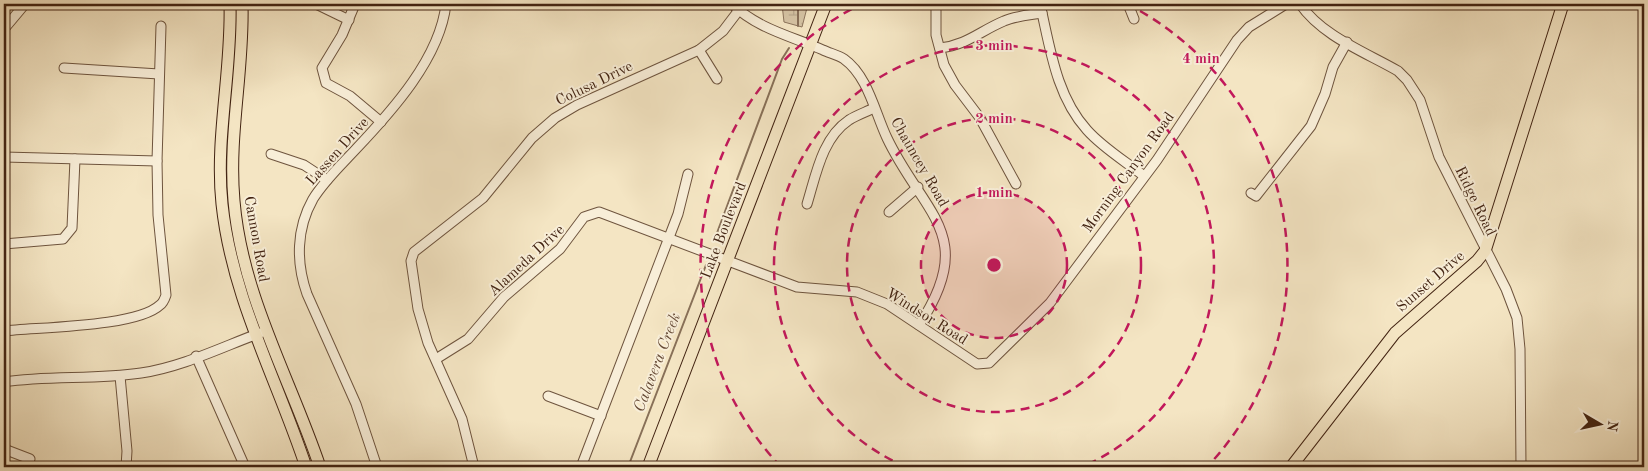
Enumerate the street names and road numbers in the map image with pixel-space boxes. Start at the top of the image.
street label: Colusa Drive [554,59,636,109]
street label: Morning Canyon Road [1081,110,1178,236]
street label: Lassen Drive [304,115,372,189]
street label: Chauncey Road [887,115,950,210]
street label: Ridge Road [1451,165,1498,239]
street label: Lake Boulevard [699,180,750,281]
street label: Cannon Road [241,195,270,283]
street label: Alameda Drive [486,222,568,300]
street label: Sunset Drive [1394,249,1468,315]
street label: Windsor Road [883,286,970,348]

